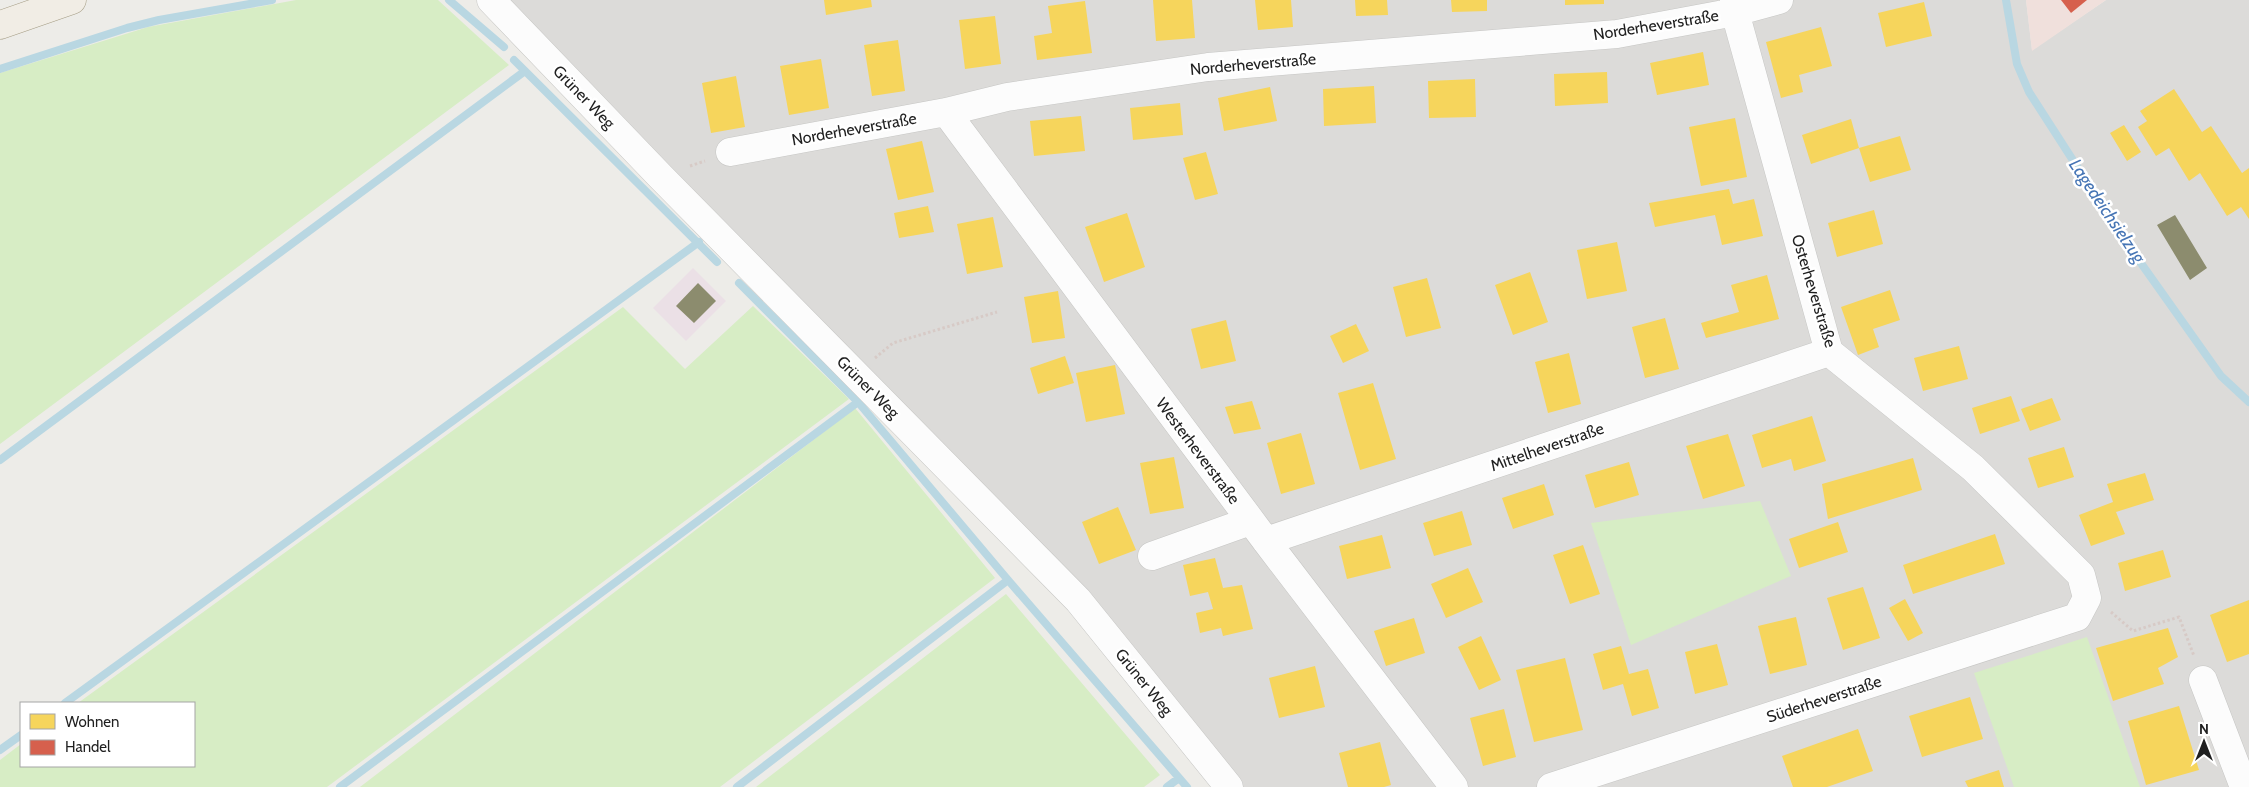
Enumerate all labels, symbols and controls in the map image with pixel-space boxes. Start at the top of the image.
street label: Norderheverstraße [1592,6,1720,44]
street label: Norderheverstraße [1189,49,1317,79]
street label: Grüner Weg [549,61,620,133]
street label: Norderheverstraße [790,109,918,149]
water label: Lagedeichsielzug [2064,155,2150,268]
street label: Osterheverstraße [1788,232,1840,350]
street label: Grüner Weg [833,352,904,423]
street label: Westerheverstraße [1152,394,1244,508]
street label: Mittelheverstraße [1488,419,1606,475]
street label: Grüner Weg [1111,645,1177,720]
street label: Süderheverstraße [1764,671,1884,727]
legend [20,702,195,767]
text: Wohnen [65,713,119,731]
north arrow [2179,717,2229,767]
text: N [2199,720,2209,738]
text: Handel [65,738,111,756]

